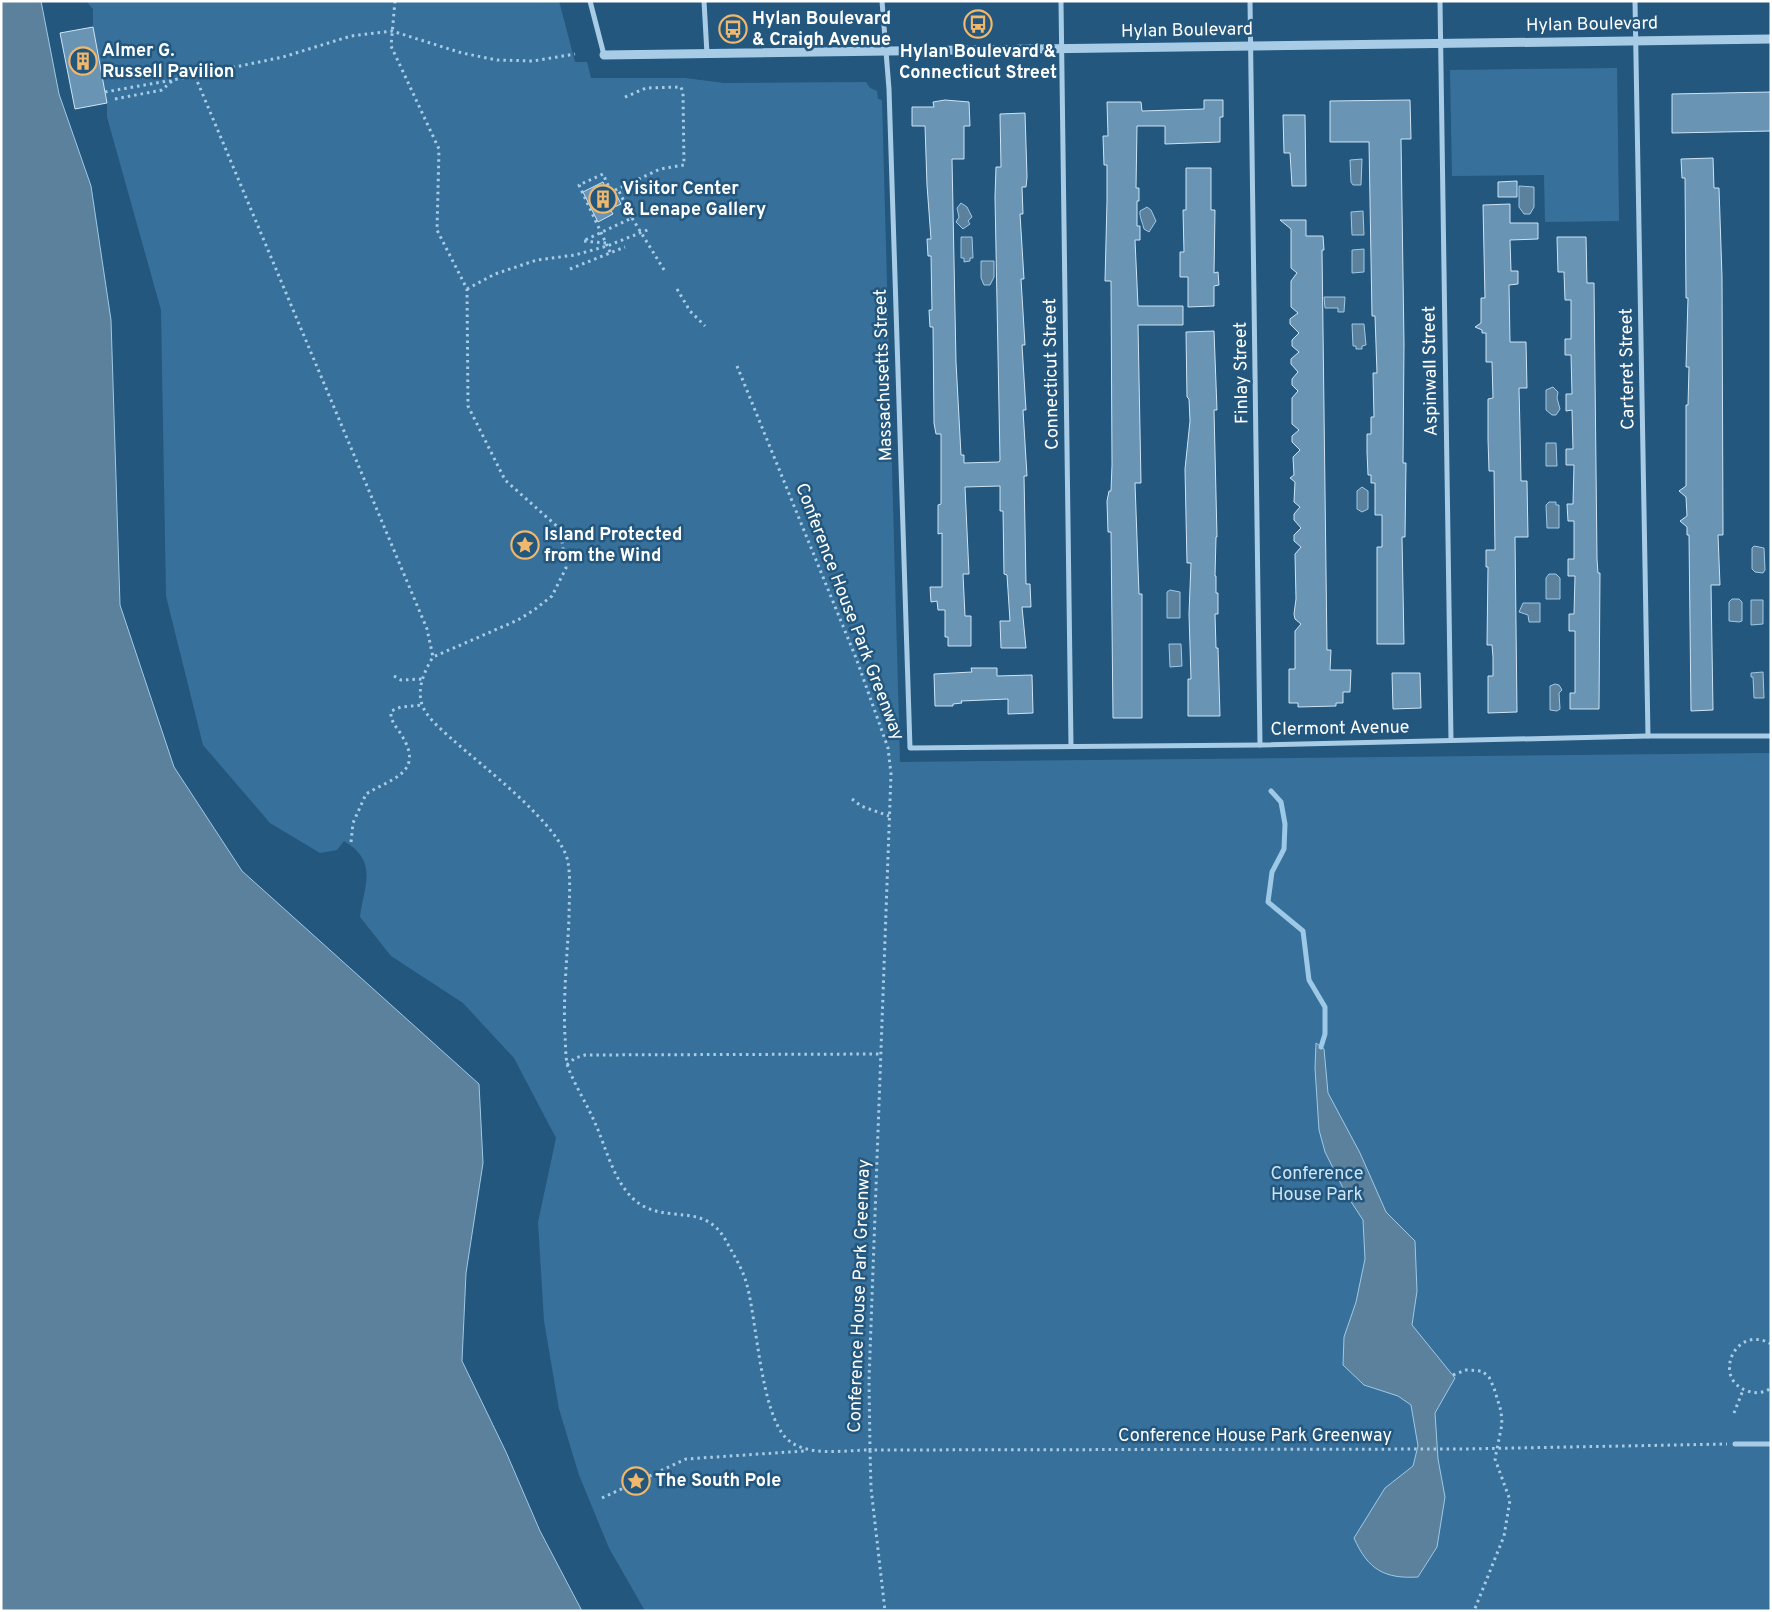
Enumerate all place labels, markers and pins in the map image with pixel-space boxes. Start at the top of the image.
place label: Hylan Boulevard & Craigh Avenue [752,8,891,52]
bus stop icon: Hylan Boulevard & Connecticut Street [963,9,993,39]
bus stop icon: Hylan Boulevard & Craigh Avenue [718,14,748,44]
place label: Almer G. Russell Pavilion [102,40,234,84]
place label: Hylan Boulevard & Connecticut Street [899,41,1057,85]
building icon: Almer G. Russell Pavilion [68,46,98,76]
place label: Visitor Center & Lenape Gallery [622,178,766,222]
building icon: Visitor Center & Lenape Gallery [588,184,618,214]
place label: Island Protected from the Wind [544,524,682,568]
place icon: Island Protected from the Wind [510,530,540,560]
place icon: The South Pole [621,1466,651,1496]
place label: The South Pole [655,1470,781,1493]

